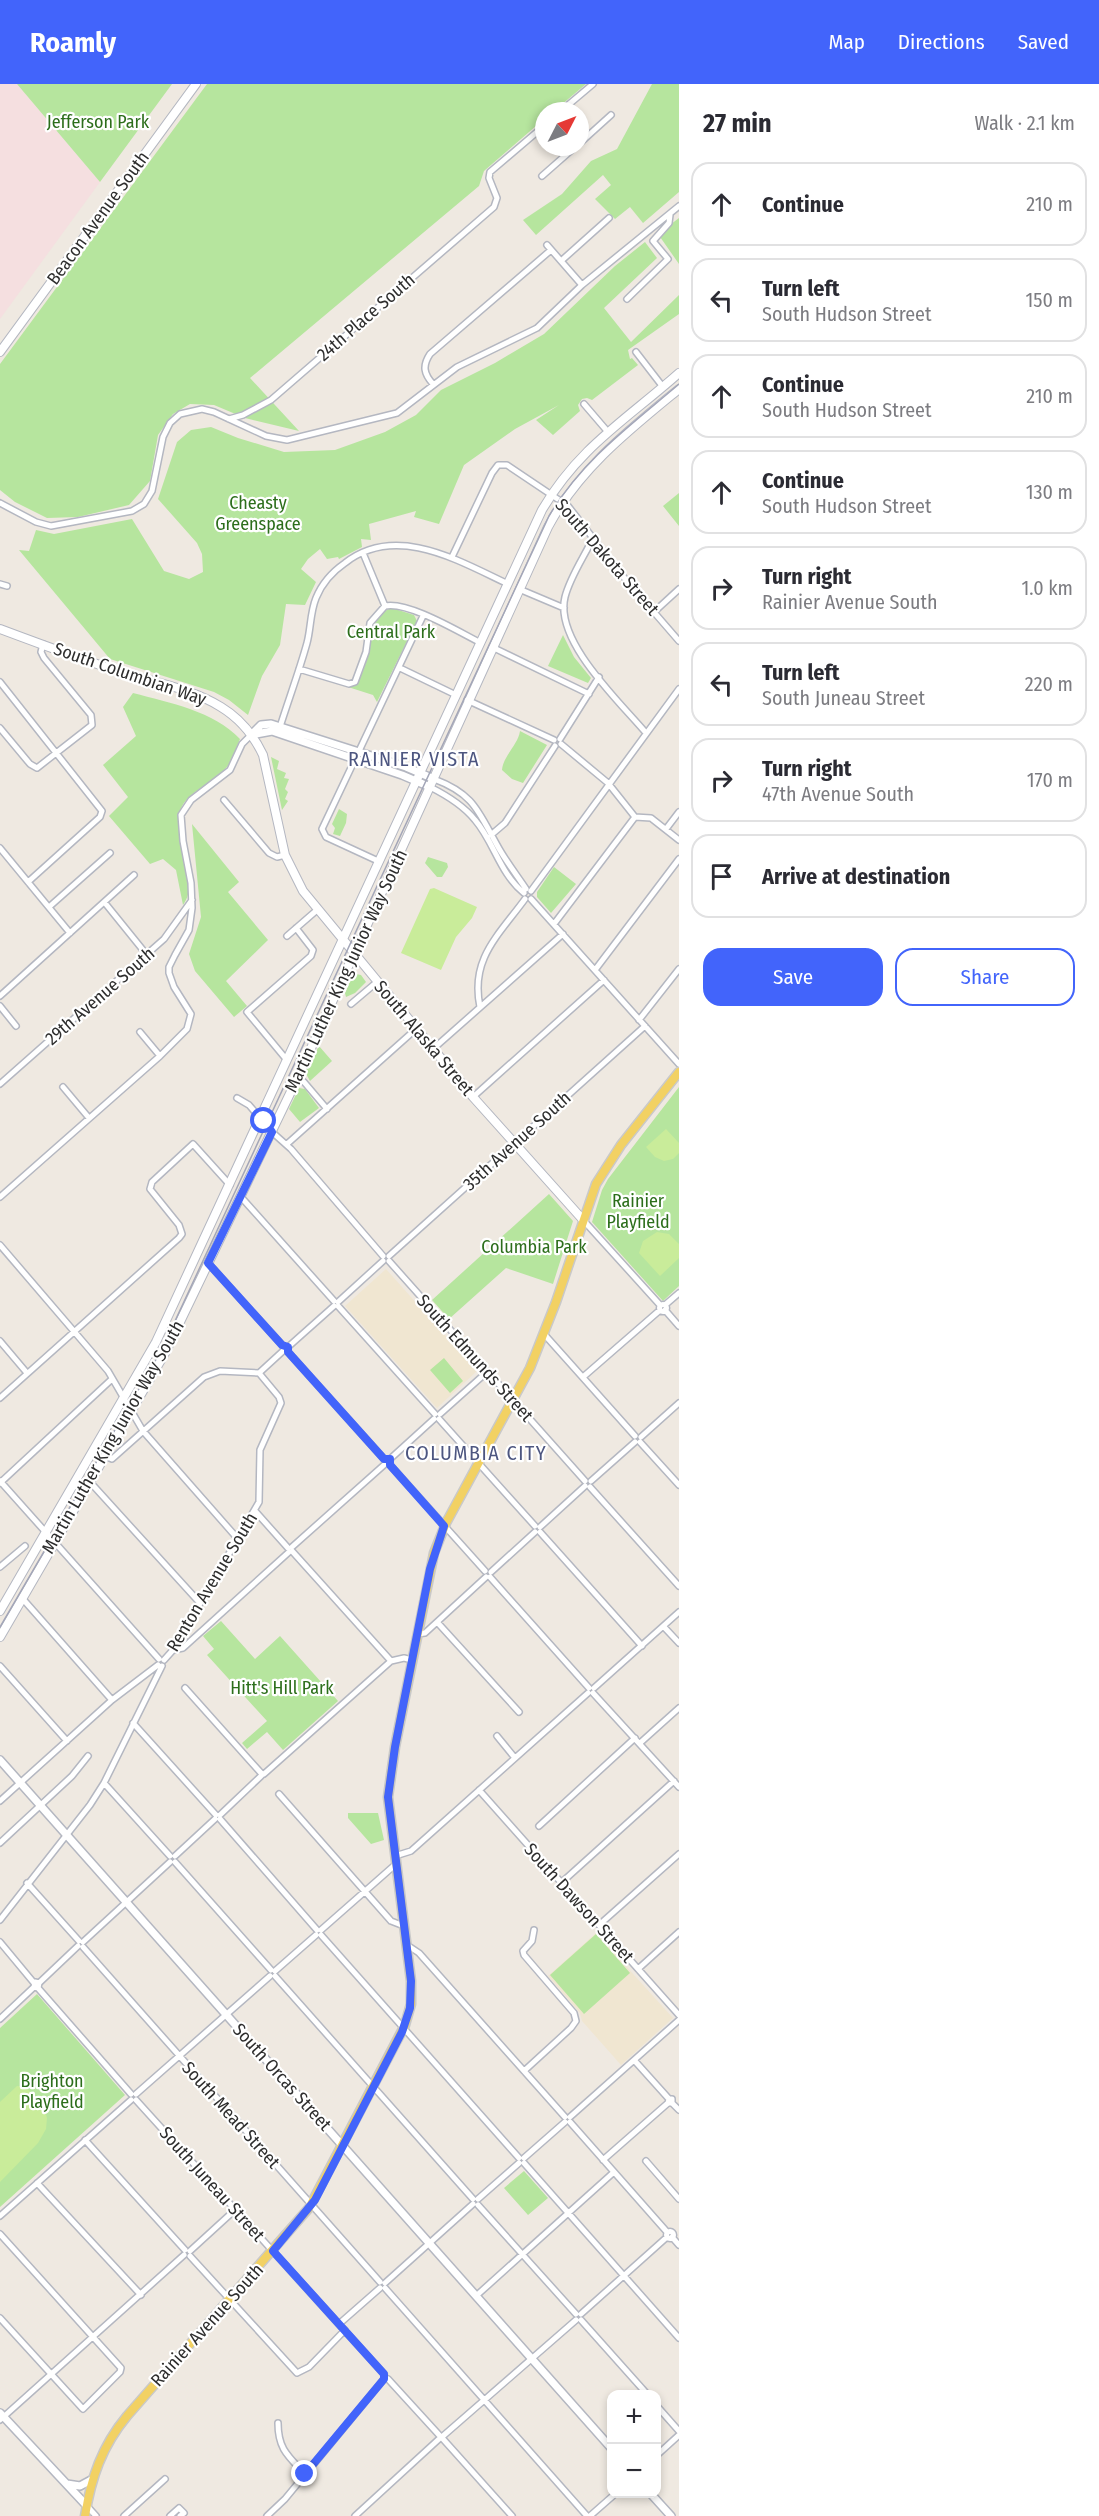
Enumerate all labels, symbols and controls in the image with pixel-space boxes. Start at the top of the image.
text: Roamly [30,26,116,59]
text: Map [828,29,865,55]
text: Directions [898,29,985,55]
text: Saved [1018,29,1069,55]
north arrow [535,102,589,156]
text: 27 min [703,108,772,139]
park label: Jefferson Park [47,111,150,133]
text: Walk · 2.1 km [975,111,1075,135]
street label: Beacon Avenue South [42,147,154,289]
icon: ahead [705,188,738,221]
text: Continue [762,191,844,218]
text: 210 m [1026,192,1073,216]
street label: 24th Place South [313,269,419,365]
text: Turn left [762,275,840,302]
icon: left [705,284,738,317]
text: 150 m [1026,288,1073,312]
text: South Hudson Street [762,302,931,326]
text: Continue [762,371,844,398]
icon: ahead [705,380,738,413]
text: 210 m [1026,384,1073,408]
text: South Hudson Street [762,398,931,422]
text: Continue [762,467,844,494]
icon: ahead [705,476,738,509]
text: 130 m [1026,480,1073,504]
park label: Cheasty Greenspace [215,492,301,535]
street label: South Dakota Street [550,494,664,620]
text: South Hudson Street [762,494,931,518]
text: Turn right [762,563,851,590]
icon: right [705,572,738,605]
text: 1.0 km [1021,576,1073,600]
text: Rainier Avenue South [762,590,937,614]
park label: Central Park [347,621,436,643]
street label: South Columbian Way [51,638,209,710]
text: Turn left [762,659,840,686]
icon: left [705,668,738,701]
text: 220 m [1025,672,1073,696]
text: South Juneau Street [762,686,925,710]
district label: RAINIER VISTA [348,747,480,771]
text: Turn right [762,755,851,782]
icon: right [705,764,738,797]
text: 170 m [1027,768,1073,792]
text: 47th Avenue South [762,782,914,806]
street label: Martin Luther King Junior Way South [280,846,412,1096]
icon: arrive [705,860,738,893]
text: Arrive at destination [762,863,950,890]
street label: 29th Avenue South [41,943,159,1049]
button: Save [703,948,883,1006]
button: Share [895,948,1075,1006]
street label: South Alaska Street [369,976,479,1100]
street label: 35th Avenue South [459,1087,575,1195]
route start [250,1107,276,1133]
park label: Rainier Playfield [606,1190,670,1233]
park label: Columbia Park [481,1236,587,1258]
street label: South Edmunds Street [412,1290,538,1426]
street label: Martin Luther King Junior Way South [37,1317,189,1557]
district label: COLUMBIA CITY [405,1441,547,1465]
street label: Renton Avenue South [162,1509,262,1655]
park label: Hitt's Hill Park [230,1677,334,1699]
street label: South Dawson Street [520,1839,639,1967]
street label: South Orcas Street [228,2019,336,2135]
street label: South Mead Street [177,2057,285,2173]
park label: Brighton Playfield [20,2070,84,2113]
street label: South Juneau Street [155,2122,269,2246]
street label: Rainier Avenue South [146,2259,268,2391]
map controls [607,2390,661,2498]
button: + [607,2390,661,2444]
button: − [607,2444,661,2498]
route end [291,2460,317,2486]

